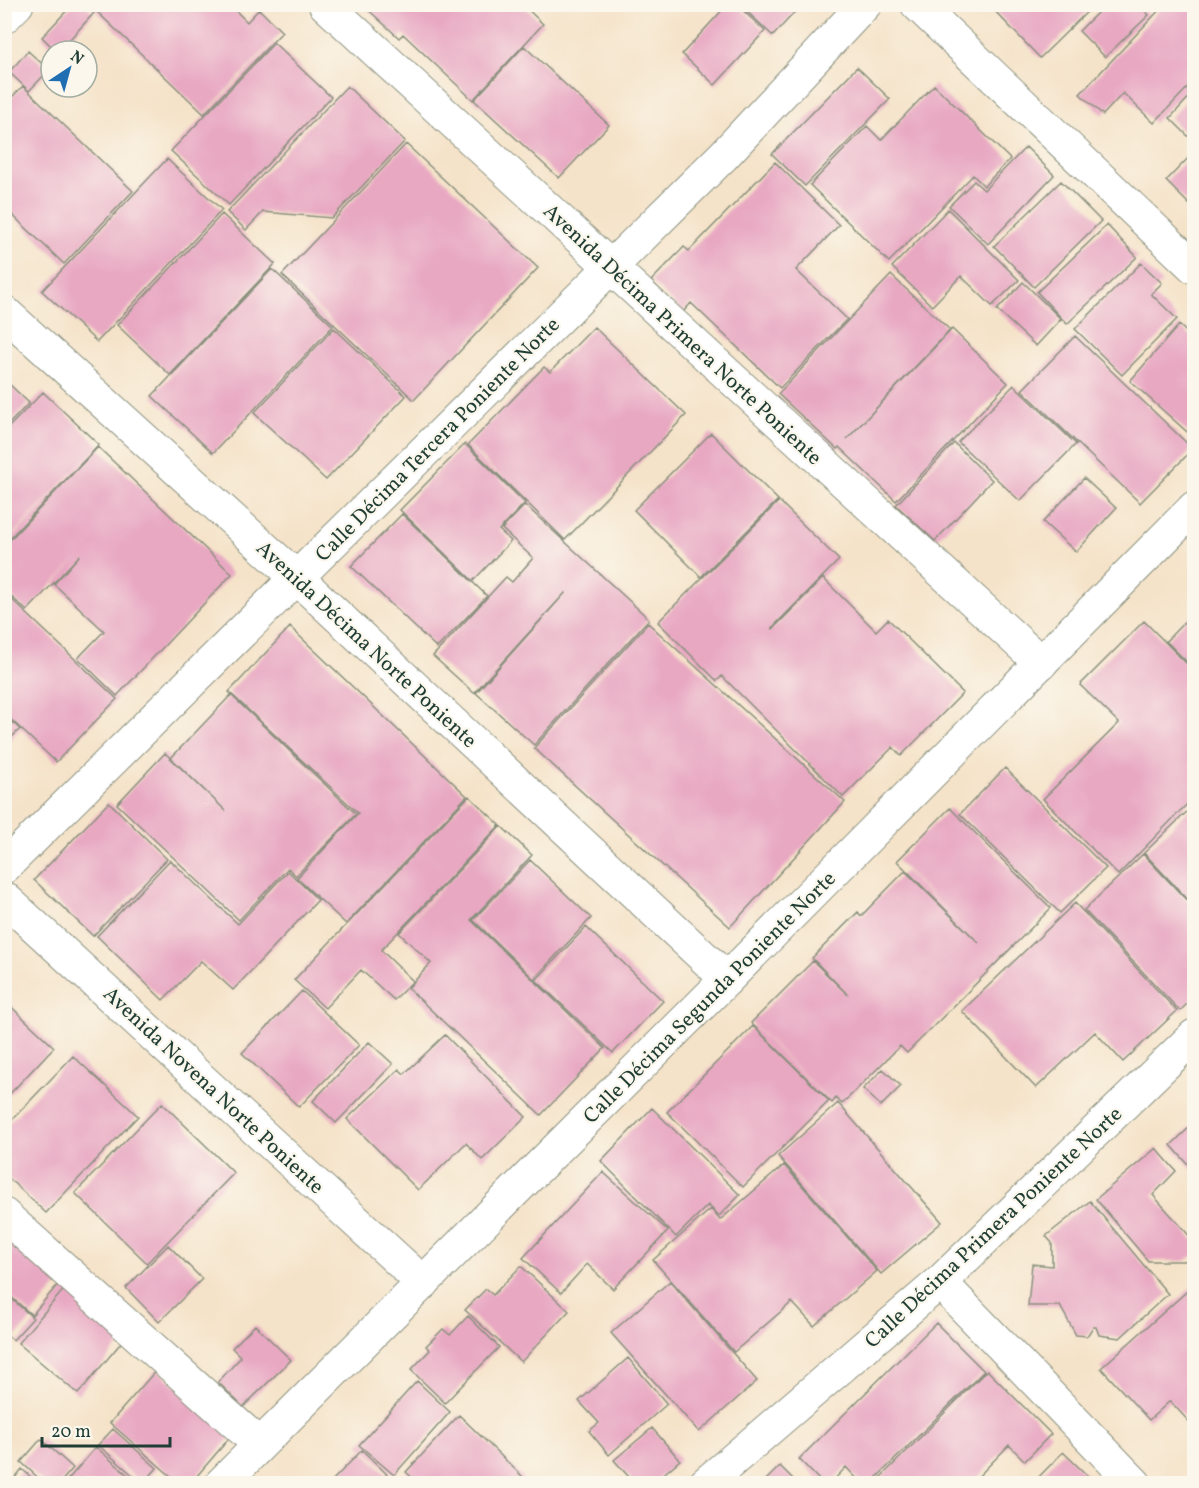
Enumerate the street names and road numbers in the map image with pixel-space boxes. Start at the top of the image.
street label: Avenida Décima Primera Norte Poniente [536,198,828,472]
street label: Calle Décima Tercera Poniente Norte [309,311,567,569]
street label: Avenida Décima Norte Poniente [249,535,483,755]
street label: Calle Décima Segunda Poniente Norte [577,865,843,1131]
street label: Avenida Novena Norte Poniente [96,981,330,1201]
street label: Calle Décima Primera Poniente Norte [859,1101,1129,1356]

